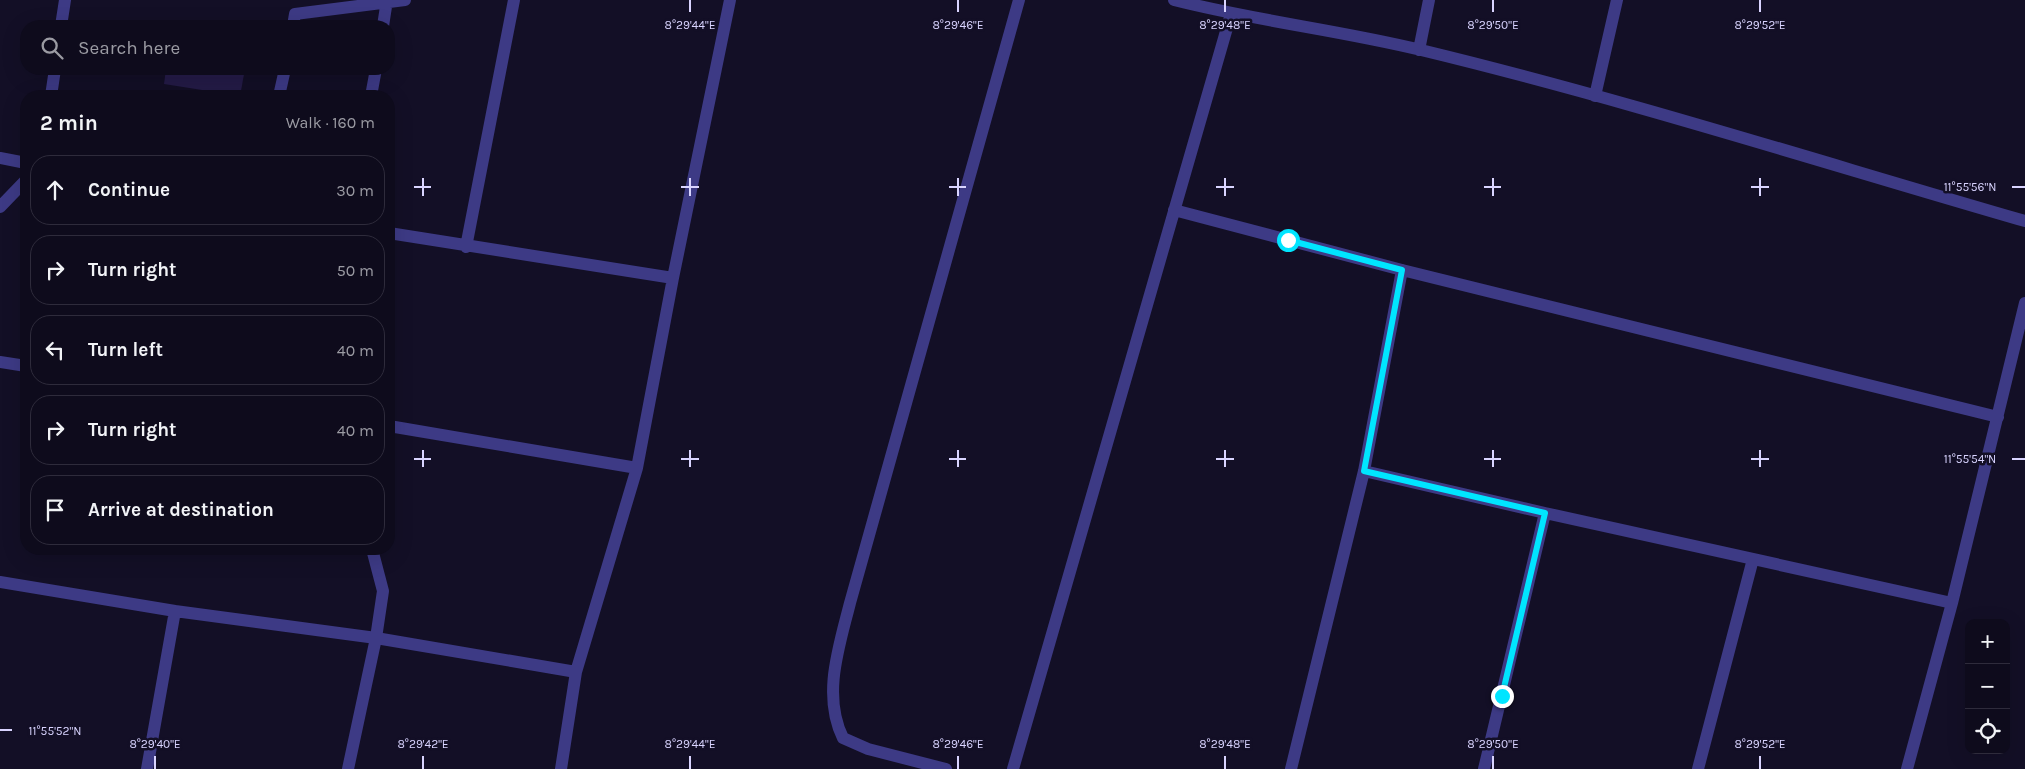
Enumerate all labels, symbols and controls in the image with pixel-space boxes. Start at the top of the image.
text: 8°29'44"E [665,18,715,32]
text: 8°29'46"E [933,18,983,32]
text: 8°29'48"E [1199,18,1251,32]
text: 8°29'50"E [1467,18,1519,32]
text: 8°29'52"E [1734,18,1786,32]
search box [20,20,395,75]
icon: search [38,34,66,62]
text: Search here [78,37,180,59]
text: 2 min [40,111,98,135]
text: Walk · 160 m [286,113,375,132]
icon: ahead [41,176,69,204]
text: Continue [88,179,170,201]
text: 11°55'56"N [1944,180,1996,194]
text: 30 m [336,181,374,200]
route start [1277,229,1300,252]
icon: right [41,256,69,284]
text: Turn right [88,259,177,281]
text: 50 m [337,261,374,280]
icon: left [41,336,69,364]
text: Turn left [88,339,163,361]
text: 40 m [337,341,374,360]
icon: right [41,416,69,444]
text: Turn right [88,419,177,441]
text: 40 m [337,421,374,440]
text: 11°55'54"N [1944,452,1996,466]
icon: arrive [41,496,69,524]
text: Arrive at destination [88,499,274,521]
map controls [1965,619,2010,754]
button: + [1965,619,2010,664]
button: − [1965,664,2010,709]
route end [1491,685,1514,708]
button: locate [1965,709,2010,754]
text: 11°55'52"N [29,724,81,738]
text: 8°29'40"E [129,737,181,751]
text: 8°29'42"E [397,737,449,751]
text: 8°29'44"E [665,737,715,751]
text: 8°29'46"E [933,737,983,751]
text: 8°29'48"E [1199,737,1251,751]
text: 8°29'50"E [1467,737,1519,751]
text: 8°29'52"E [1734,737,1786,751]

